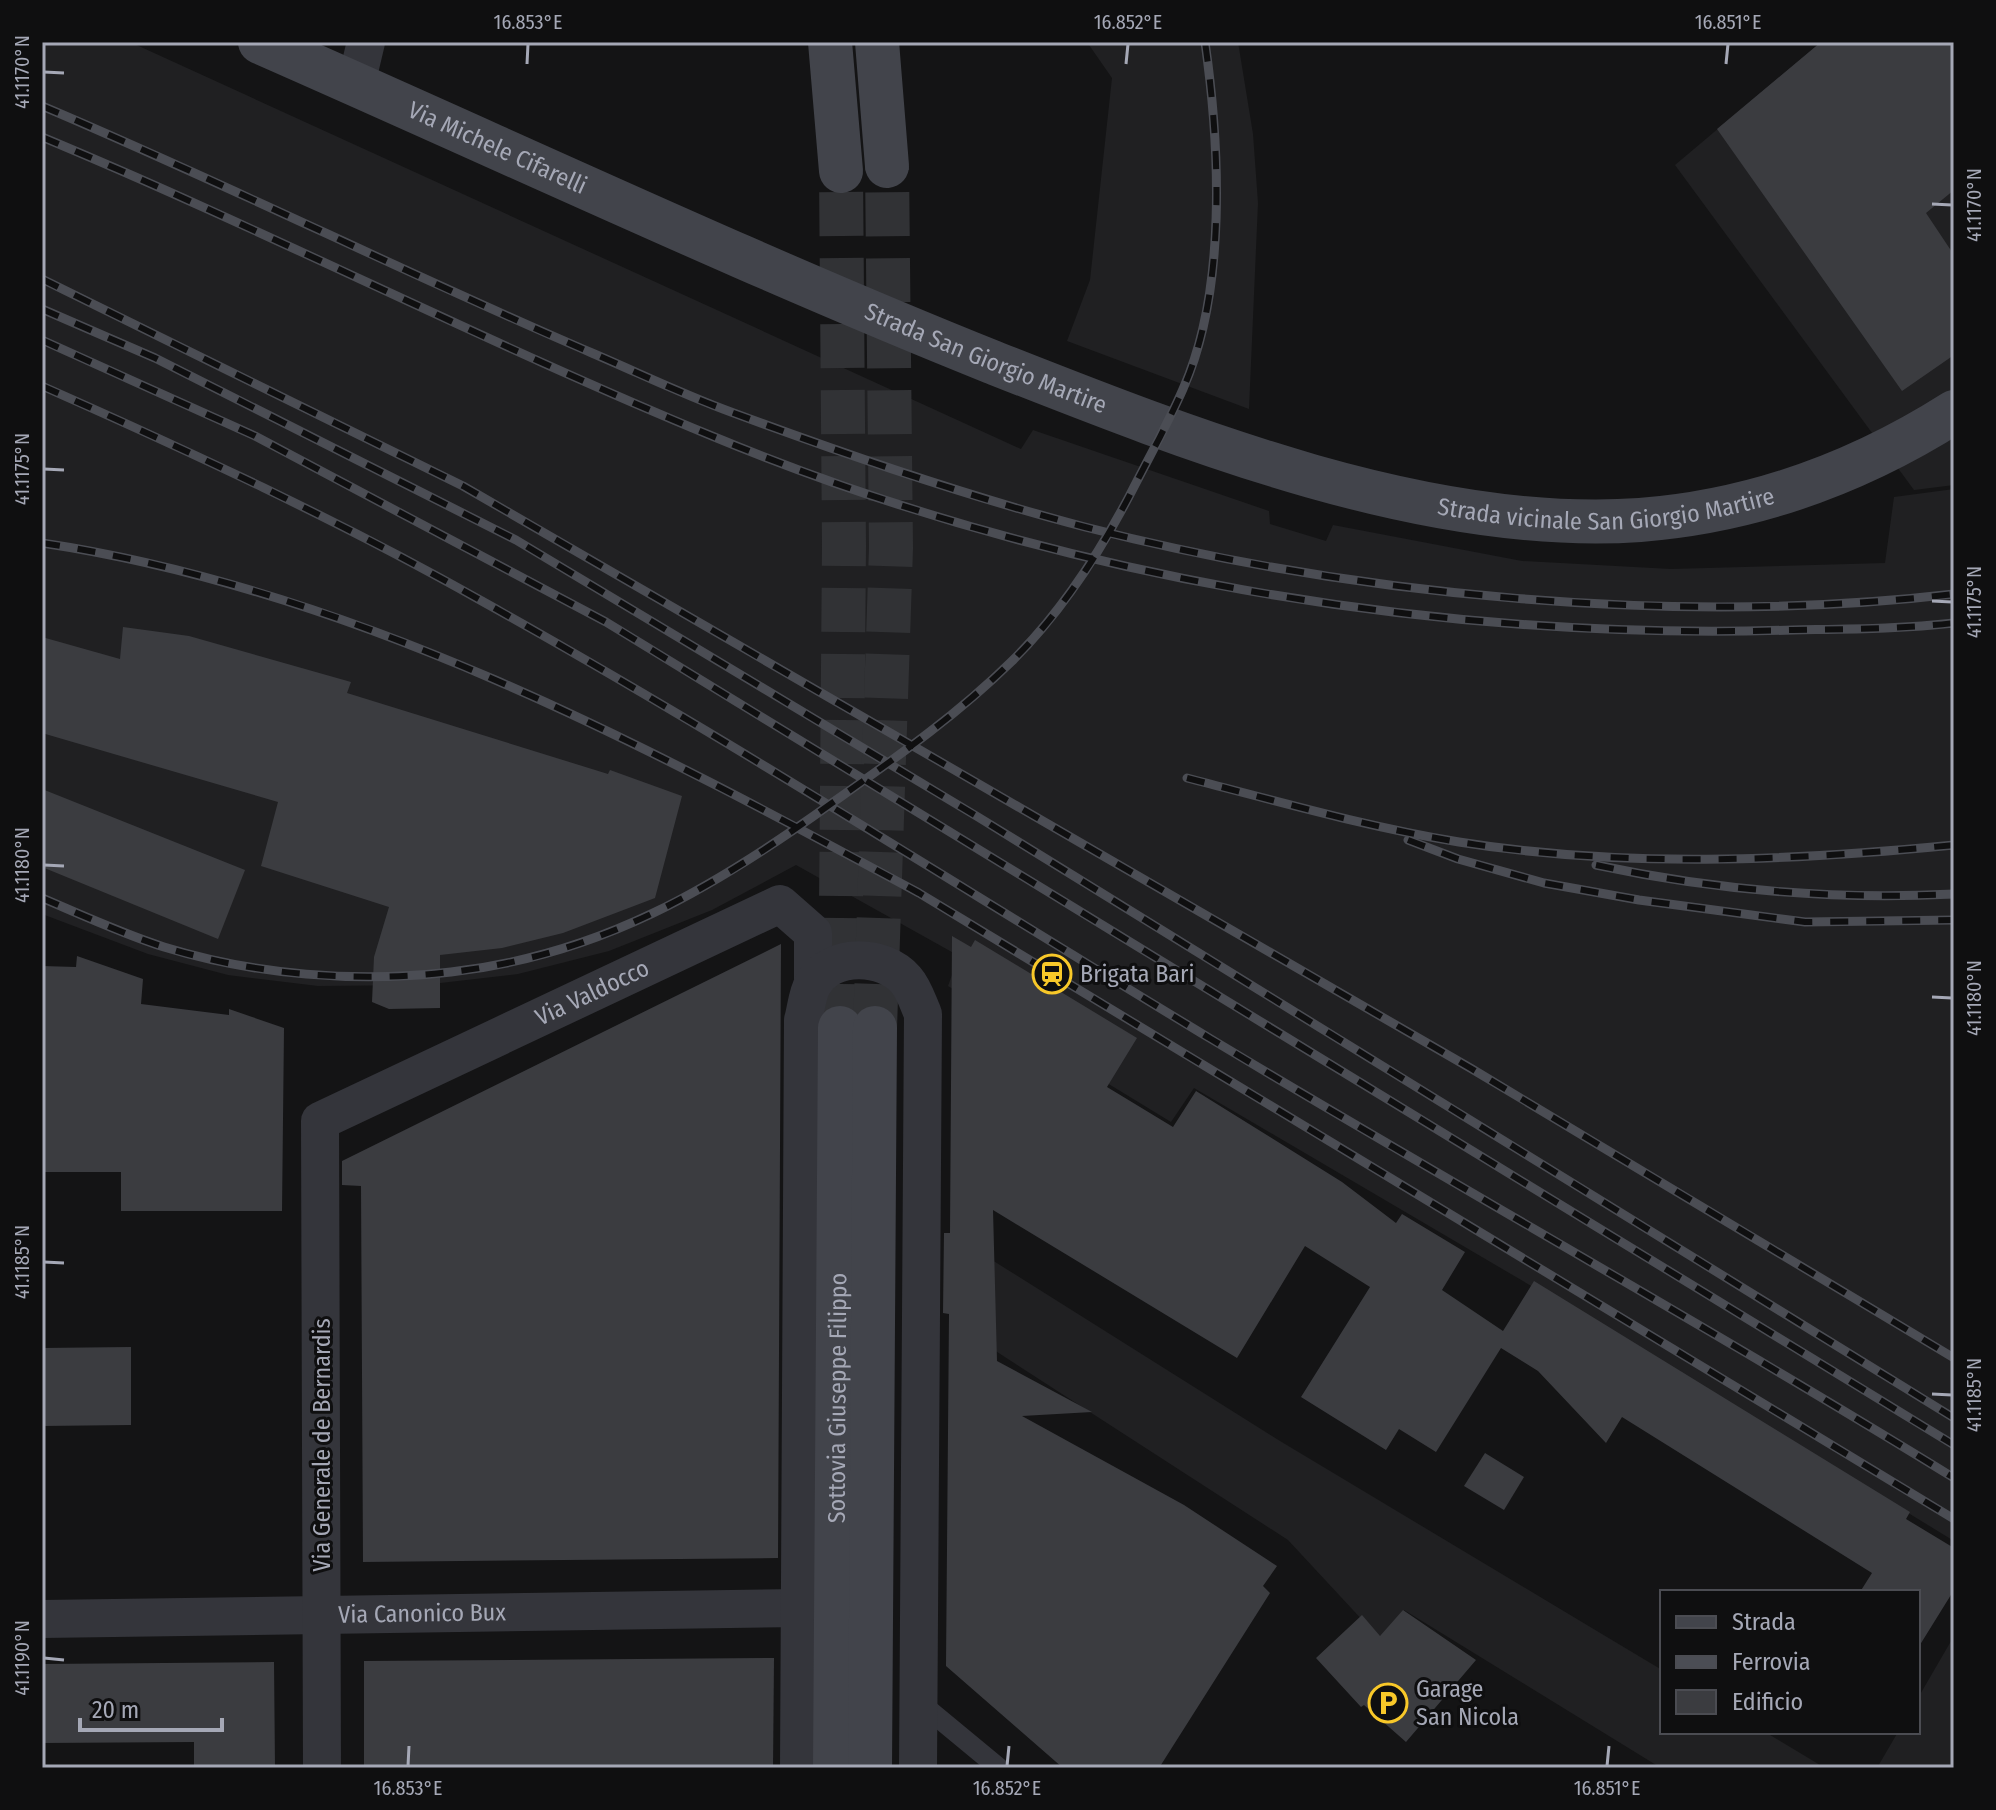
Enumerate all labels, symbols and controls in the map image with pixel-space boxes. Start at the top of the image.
text: 16.853°E [494,10,562,34]
text: 16.852°E [1094,10,1162,34]
text: 16.851°E [1695,10,1761,34]
text: 41.1170°N [10,35,34,109]
street label: Via Michele Cifarelli [404,96,591,200]
text: 41.1170°N [1962,168,1986,242]
street label: Strada San Giorgio Martire [861,297,1111,419]
text: 41.1175°N [10,433,34,505]
street label: Strada vicinale San Giorgio Martire [1436,482,1778,536]
text: 41.1175°N [1962,566,1986,638]
text: 41.1180°N [10,827,34,903]
station icon: Brigata Bari [1031,953,1073,995]
street label: Via Valdocco [531,954,654,1031]
place label: Brigata Bari [1080,960,1195,988]
text: 41.1180°N [1962,960,1986,1036]
text: 41.1185°N [10,1225,34,1299]
street label: Sottovia Giuseppe Filippo [823,1273,852,1523]
street label: Via Generale de Bernardis [308,1318,336,1572]
text: 41.1185°N [1962,1358,1986,1432]
legend [1660,1590,1920,1734]
street label: Via Canonico Bux [338,1598,506,1629]
text: Strada [1732,1608,1796,1636]
text: 41.1190°N [10,1620,34,1696]
text: Ferrovia [1732,1648,1811,1676]
place label: Garage San Nicola [1416,1675,1519,1731]
scale bar [80,1682,222,1732]
parking icon: Garage San Nicola [1367,1682,1409,1724]
text: Edificio [1732,1688,1803,1716]
text: 20 m [92,1696,139,1724]
text: 16.853°E [374,1776,442,1800]
text: 16.852°E [973,1776,1041,1800]
text: 16.851°E [1574,1776,1640,1800]

